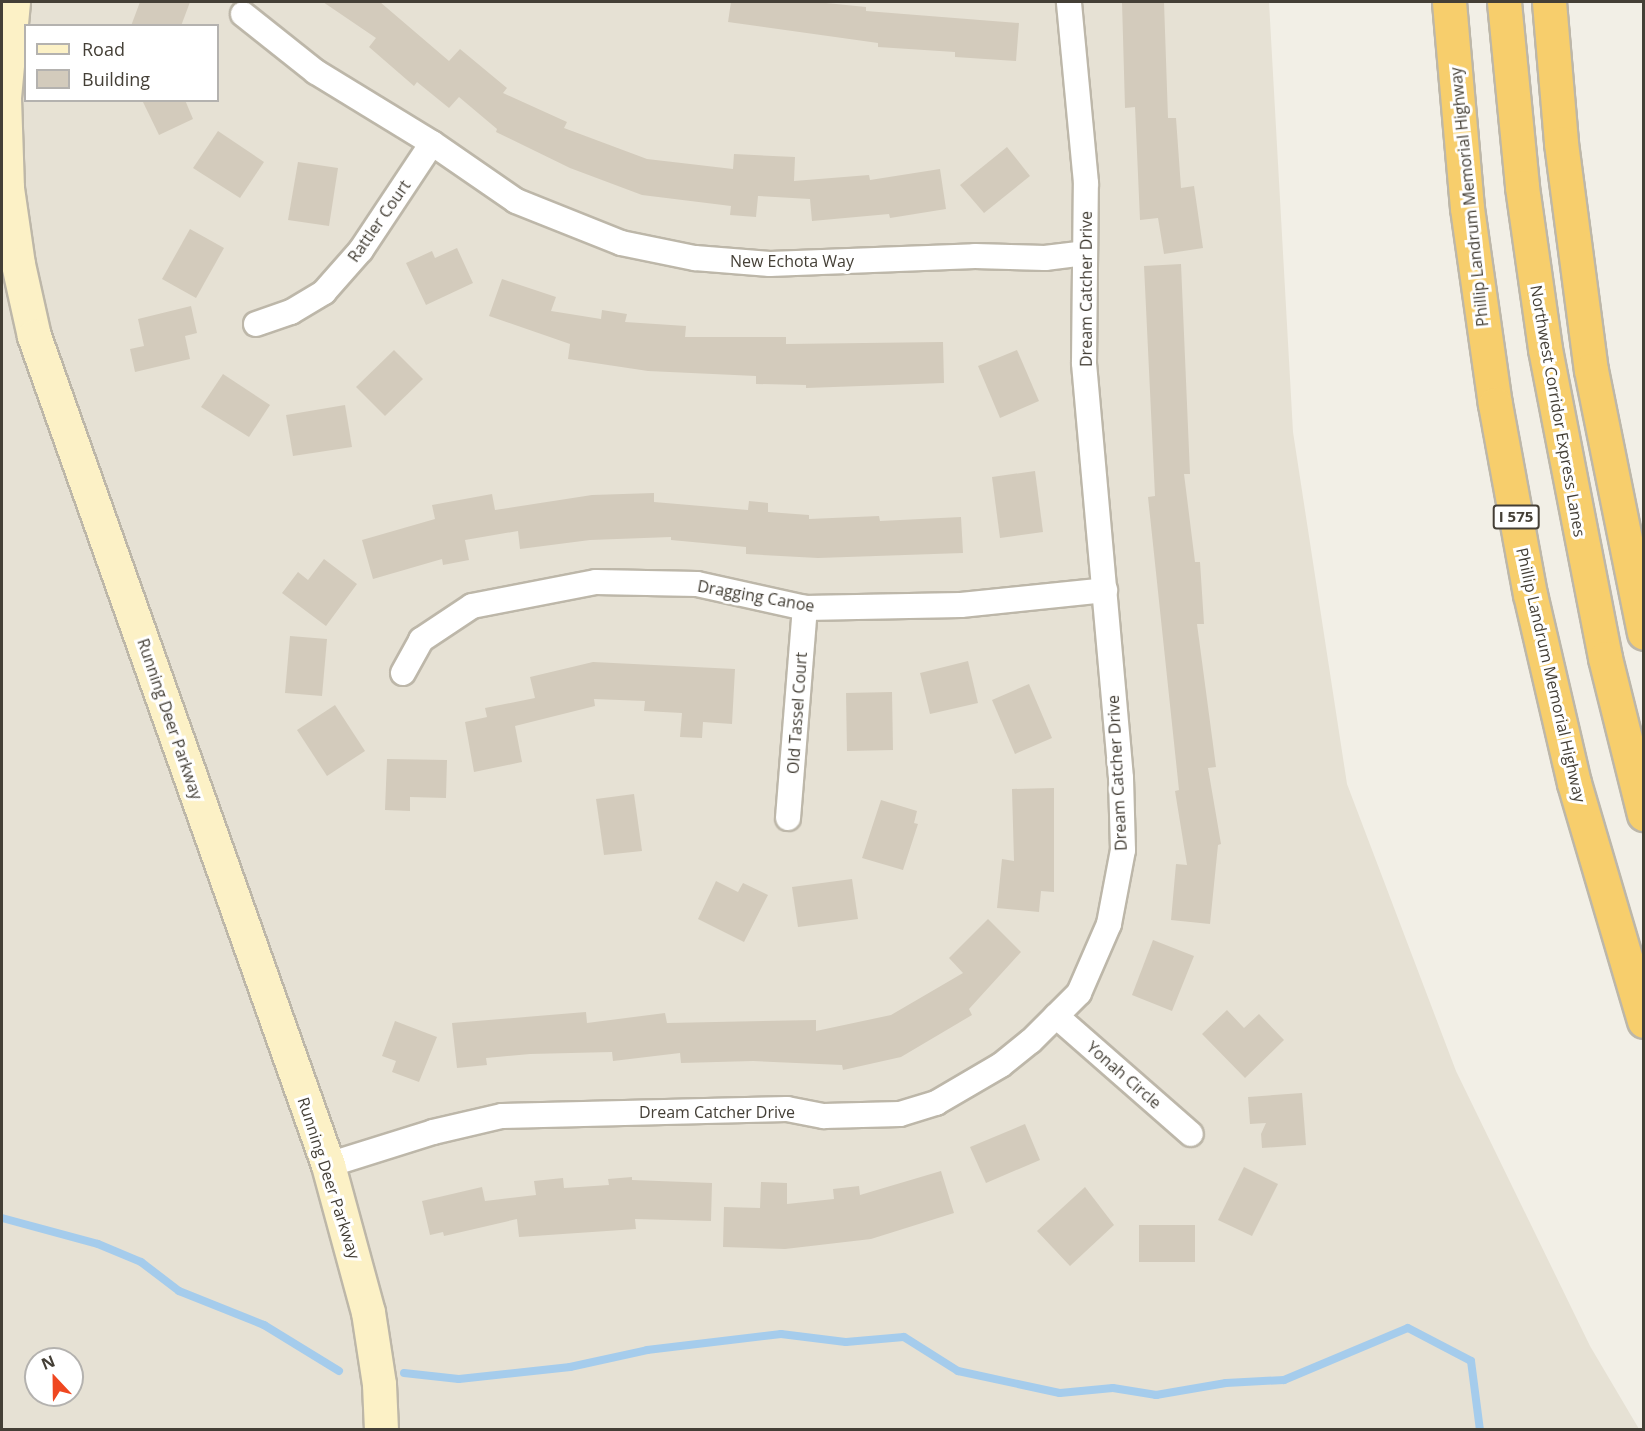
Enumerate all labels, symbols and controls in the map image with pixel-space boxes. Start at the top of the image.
legend [24,24,219,102]
text: Road [82,37,125,61]
street label: Phillip Landrum Memorial Highway [1446,66,1492,328]
text: Building [82,67,150,91]
street label: Rattler Court [344,176,414,266]
street label: Dream Catcher Drive [1076,211,1096,367]
street label: New Echota Way [730,251,854,271]
street label: Northwest Corridor Express Lanes [1526,284,1590,538]
road number: I 575 [1492,505,1540,529]
street label: Phillip Landrum Memorial Highway [1512,546,1590,804]
street label: Dragging Canoe [696,576,816,616]
street label: Running Deer Parkway [133,636,207,802]
street label: Old Tassel Court [783,651,811,775]
street label: Dream Catcher Drive [1103,695,1131,851]
street label: Yonah Circle [1083,1037,1165,1113]
street label: Running Deer Parkway [294,1095,364,1261]
street label: Dream Catcher Drive [639,1102,795,1122]
north arrow [24,1347,84,1407]
text: N [38,1350,58,1375]

